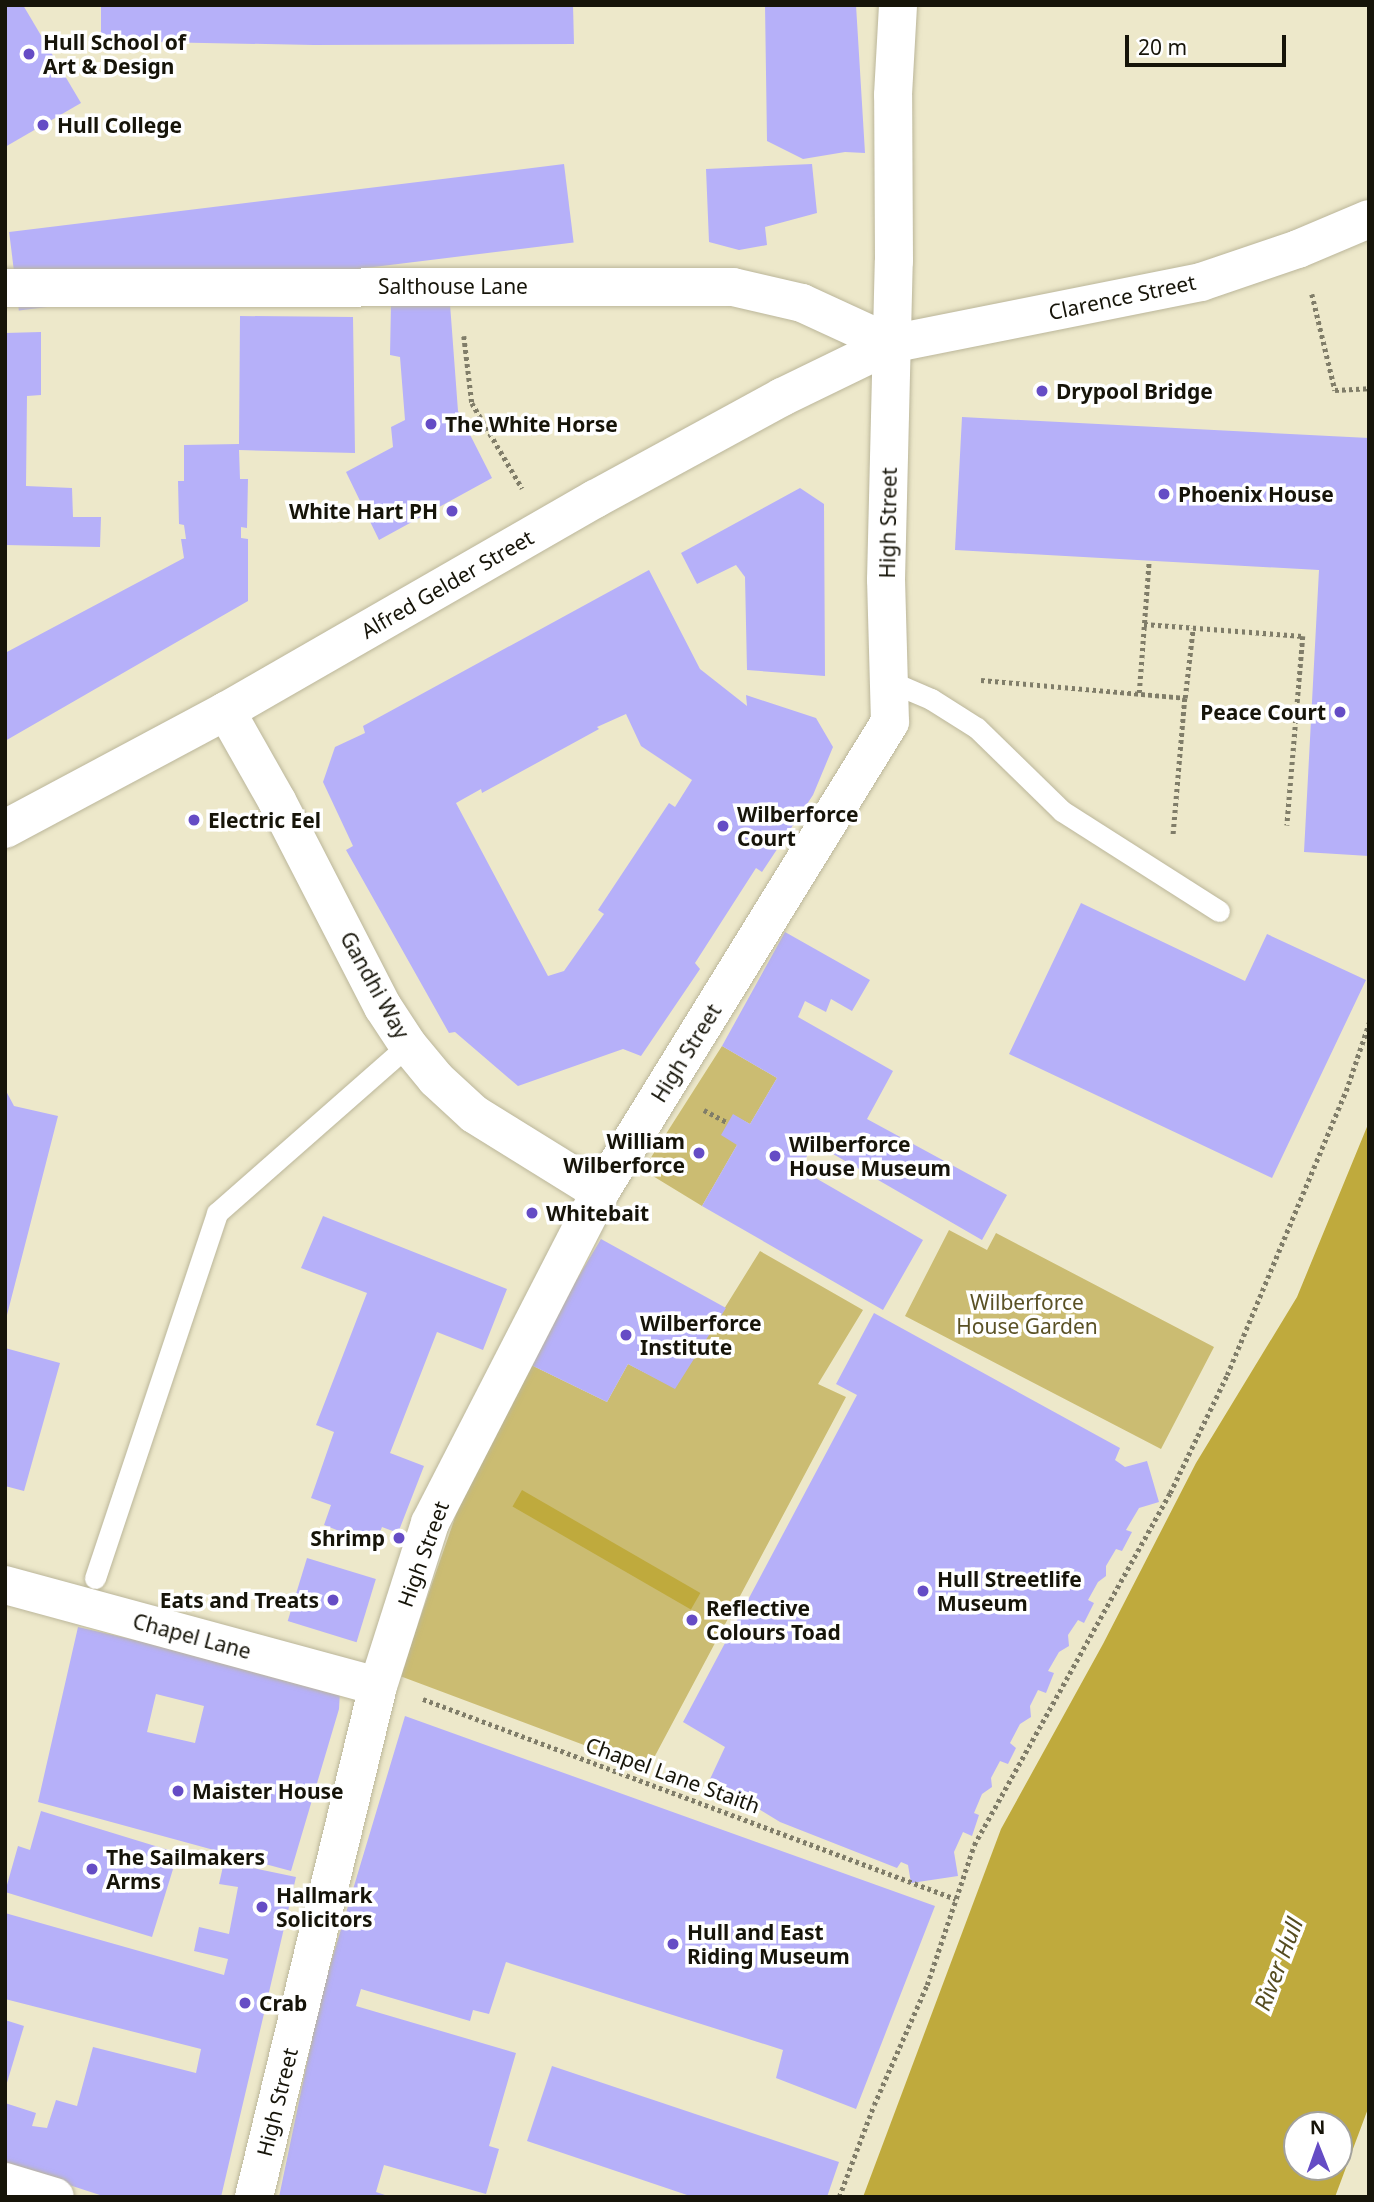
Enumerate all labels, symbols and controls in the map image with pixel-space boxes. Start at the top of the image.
scale bar [1129,21,1290,65]
place label: Hull School of Art & Design [43,29,186,79]
text: 20 m [1138,33,1187,61]
marker: Hull School of Art & Design [21,46,37,62]
place label: Hull College [57,112,182,138]
marker: Hull College [35,117,51,133]
street label: Clarence Street [1046,269,1198,325]
street label: Salthouse Lane [378,273,528,299]
place label: Drypool Bridge [1056,378,1213,404]
marker: Drypool Bridge [1034,383,1050,399]
place label: The White Horse [445,411,618,437]
marker: The White Horse [423,416,439,432]
street label: High Street [874,467,902,579]
place label: Phoenix House [1178,481,1334,507]
marker: Phoenix House [1156,486,1172,502]
place label: White Hart PH [289,498,438,524]
marker: White Hart PH [444,503,460,519]
street label: Alfred Gelder Street [356,524,538,644]
place label: Peace Court [1200,699,1326,725]
marker: Peace Court [1332,704,1348,720]
place label: Wilberforce Court [737,801,859,851]
place label: Electric Eel [208,807,321,833]
marker: Electric Eel [186,812,202,828]
marker: Wilberforce Court [715,818,731,834]
street label: Gandhi Way [335,927,415,1043]
street label: High Street [646,999,726,1107]
place label: William Wilberforce [563,1128,685,1178]
place label: Wilberforce House Museum [789,1131,951,1181]
marker: William Wilberforce [691,1145,707,1161]
marker: Wilberforce House Museum [767,1148,783,1164]
place label: Whitebait [546,1200,649,1226]
marker: Whitebait [524,1205,540,1221]
park label: Wilberforce House Garden [956,1289,1098,1339]
place label: Wilberforce Institute [640,1310,762,1360]
marker: Wilberforce Institute [618,1327,634,1343]
street label: High Street [392,1498,454,1610]
place label: Shrimp [310,1525,385,1551]
marker: Shrimp [391,1530,407,1546]
place label: Hull Streetlife Museum [937,1566,1082,1616]
marker: Hull Streetlife Museum [915,1583,931,1599]
place label: Eats and Treats [160,1587,319,1613]
marker: Eats and Treats [325,1592,341,1608]
place label: Reflective Colours Toad [706,1595,841,1645]
street label: Chapel Lane [130,1608,254,1664]
marker: Reflective Colours Toad [684,1612,700,1628]
street label: Chapel Lane Staith [582,1732,764,1818]
place label: Maister House [192,1778,344,1804]
marker: Maister House [170,1783,186,1799]
place label: The Sailmakers Arms [106,1844,265,1894]
marker: The Sailmakers Arms [84,1861,100,1877]
place label: Hallmark Solicitors [276,1882,373,1932]
marker: Hallmark Solicitors [254,1899,270,1915]
water label: River Hull [1248,1914,1308,2014]
place label: Hull and East Riding Museum [687,1919,850,1969]
marker: Hull and East Riding Museum [665,1936,681,1952]
place label: Crab [259,1990,307,2016]
marker: Crab [237,1995,253,2011]
street label: High Street [251,2045,303,2159]
north arrow [1283,2111,1353,2181]
text: N [1310,2114,1326,2140]

